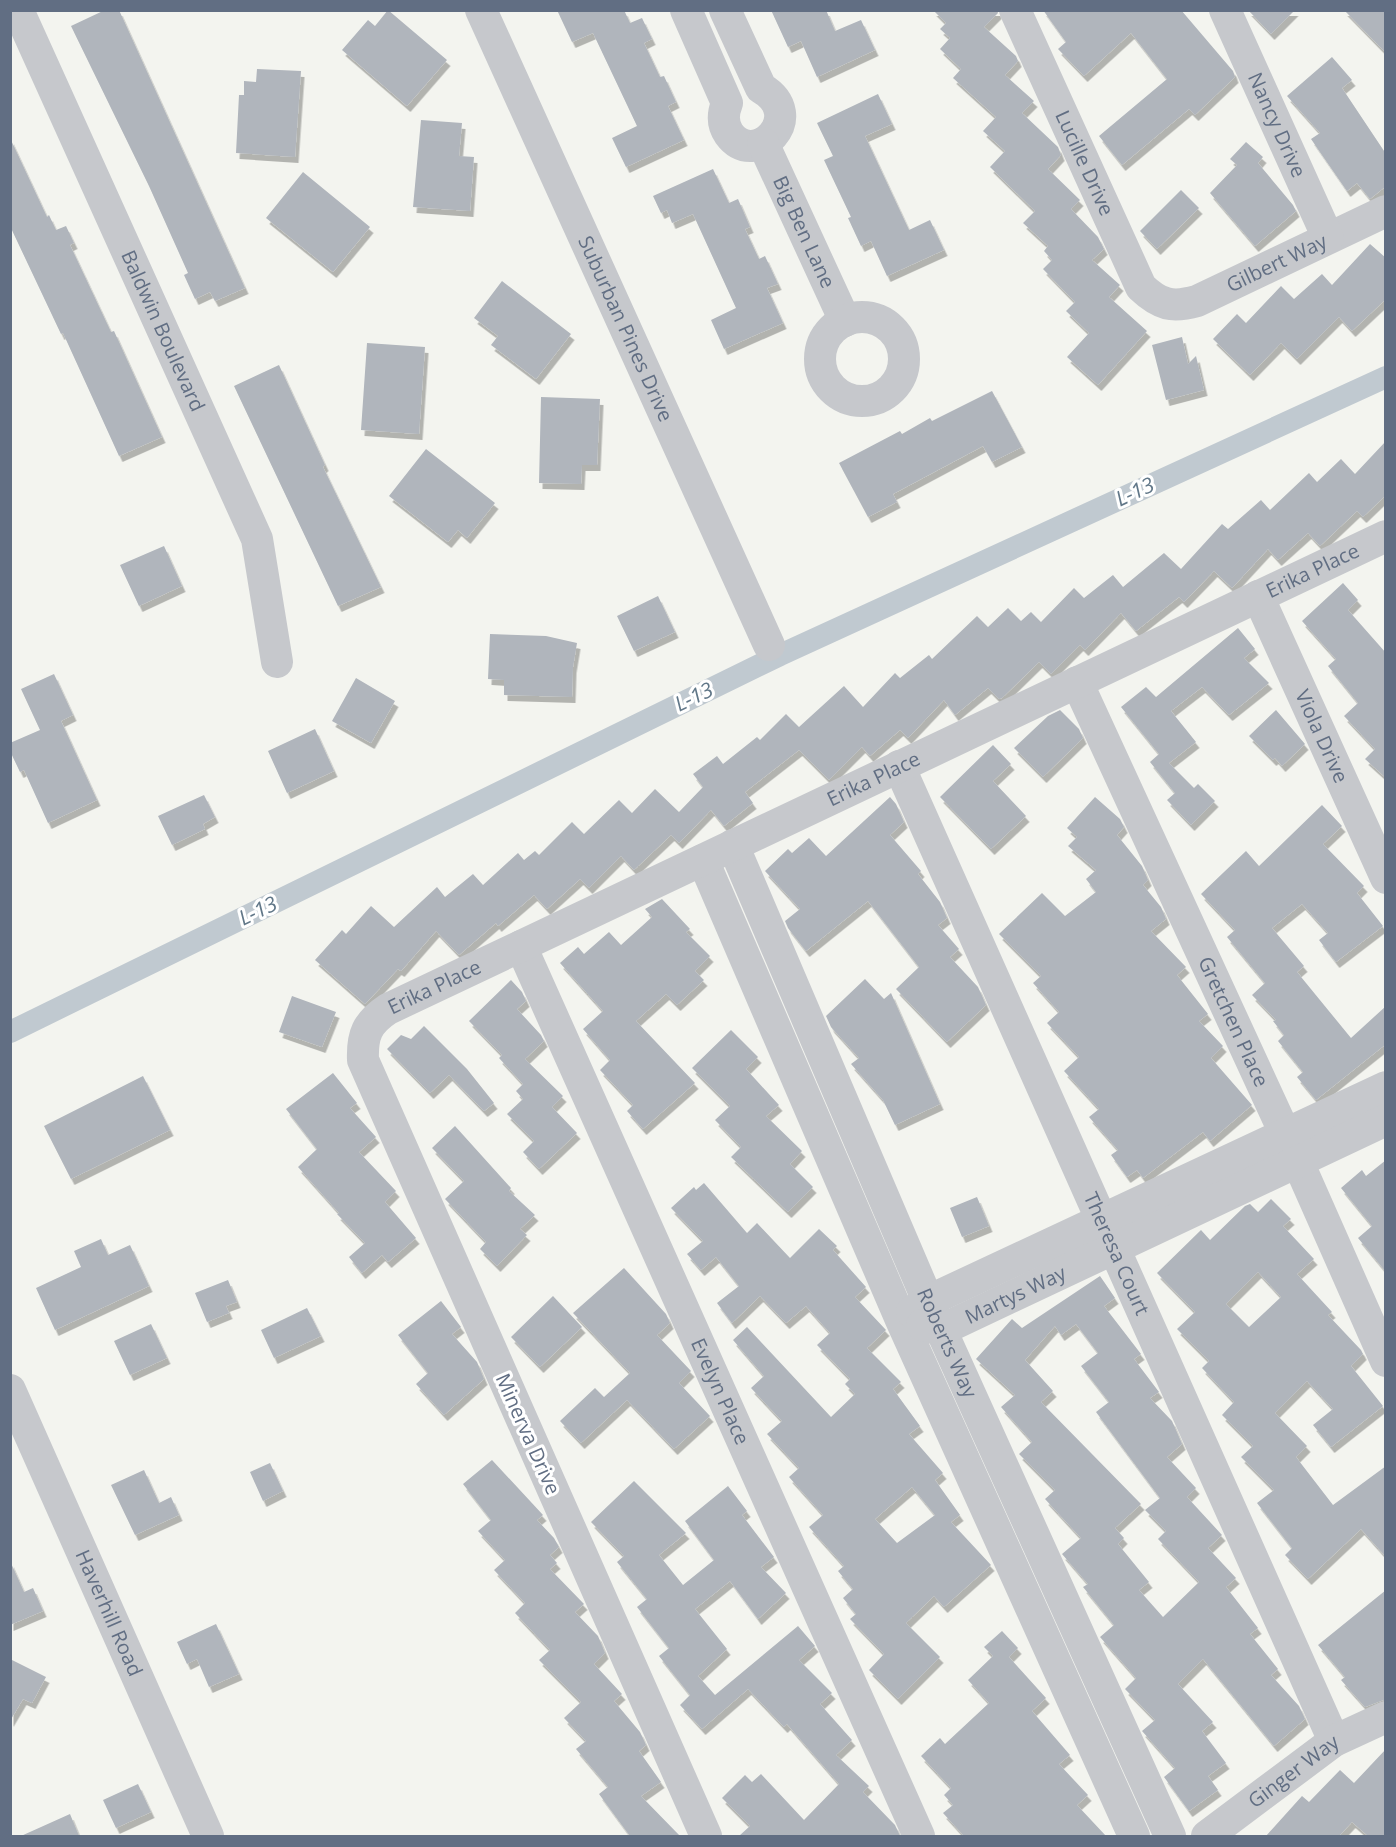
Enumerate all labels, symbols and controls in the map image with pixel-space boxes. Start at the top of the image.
street label: Nancy Drive [1242,68,1313,181]
street label: Lucille Drive [1049,106,1121,220]
street label: Big Ben Lane [767,171,842,292]
street label: Gilbert Way [1222,227,1332,298]
street label: Suburban Pines Drive [572,231,680,426]
street label: Baldwin Boulevard [115,246,212,416]
water label: L-13 [1111,470,1159,512]
street label: Erika Place [1261,537,1364,604]
water label: L-13 [670,675,718,717]
street label: Viola Drive [1289,685,1355,787]
street label: Erika Place [822,745,924,812]
water label: L-13 [234,889,282,931]
street label: Gretchen Place [1192,952,1276,1091]
street label: Erika Place [383,953,485,1020]
street label: Theresa Court [1078,1188,1156,1319]
street label: Martys Way [960,1259,1071,1330]
street label: Roberts Way [911,1284,984,1403]
street label: Evelyn Place [685,1334,756,1449]
street label: Minerva Drive [490,1369,567,1499]
street label: Haverhill Road [70,1545,149,1680]
street label: Ginger Way [1242,1727,1345,1814]

